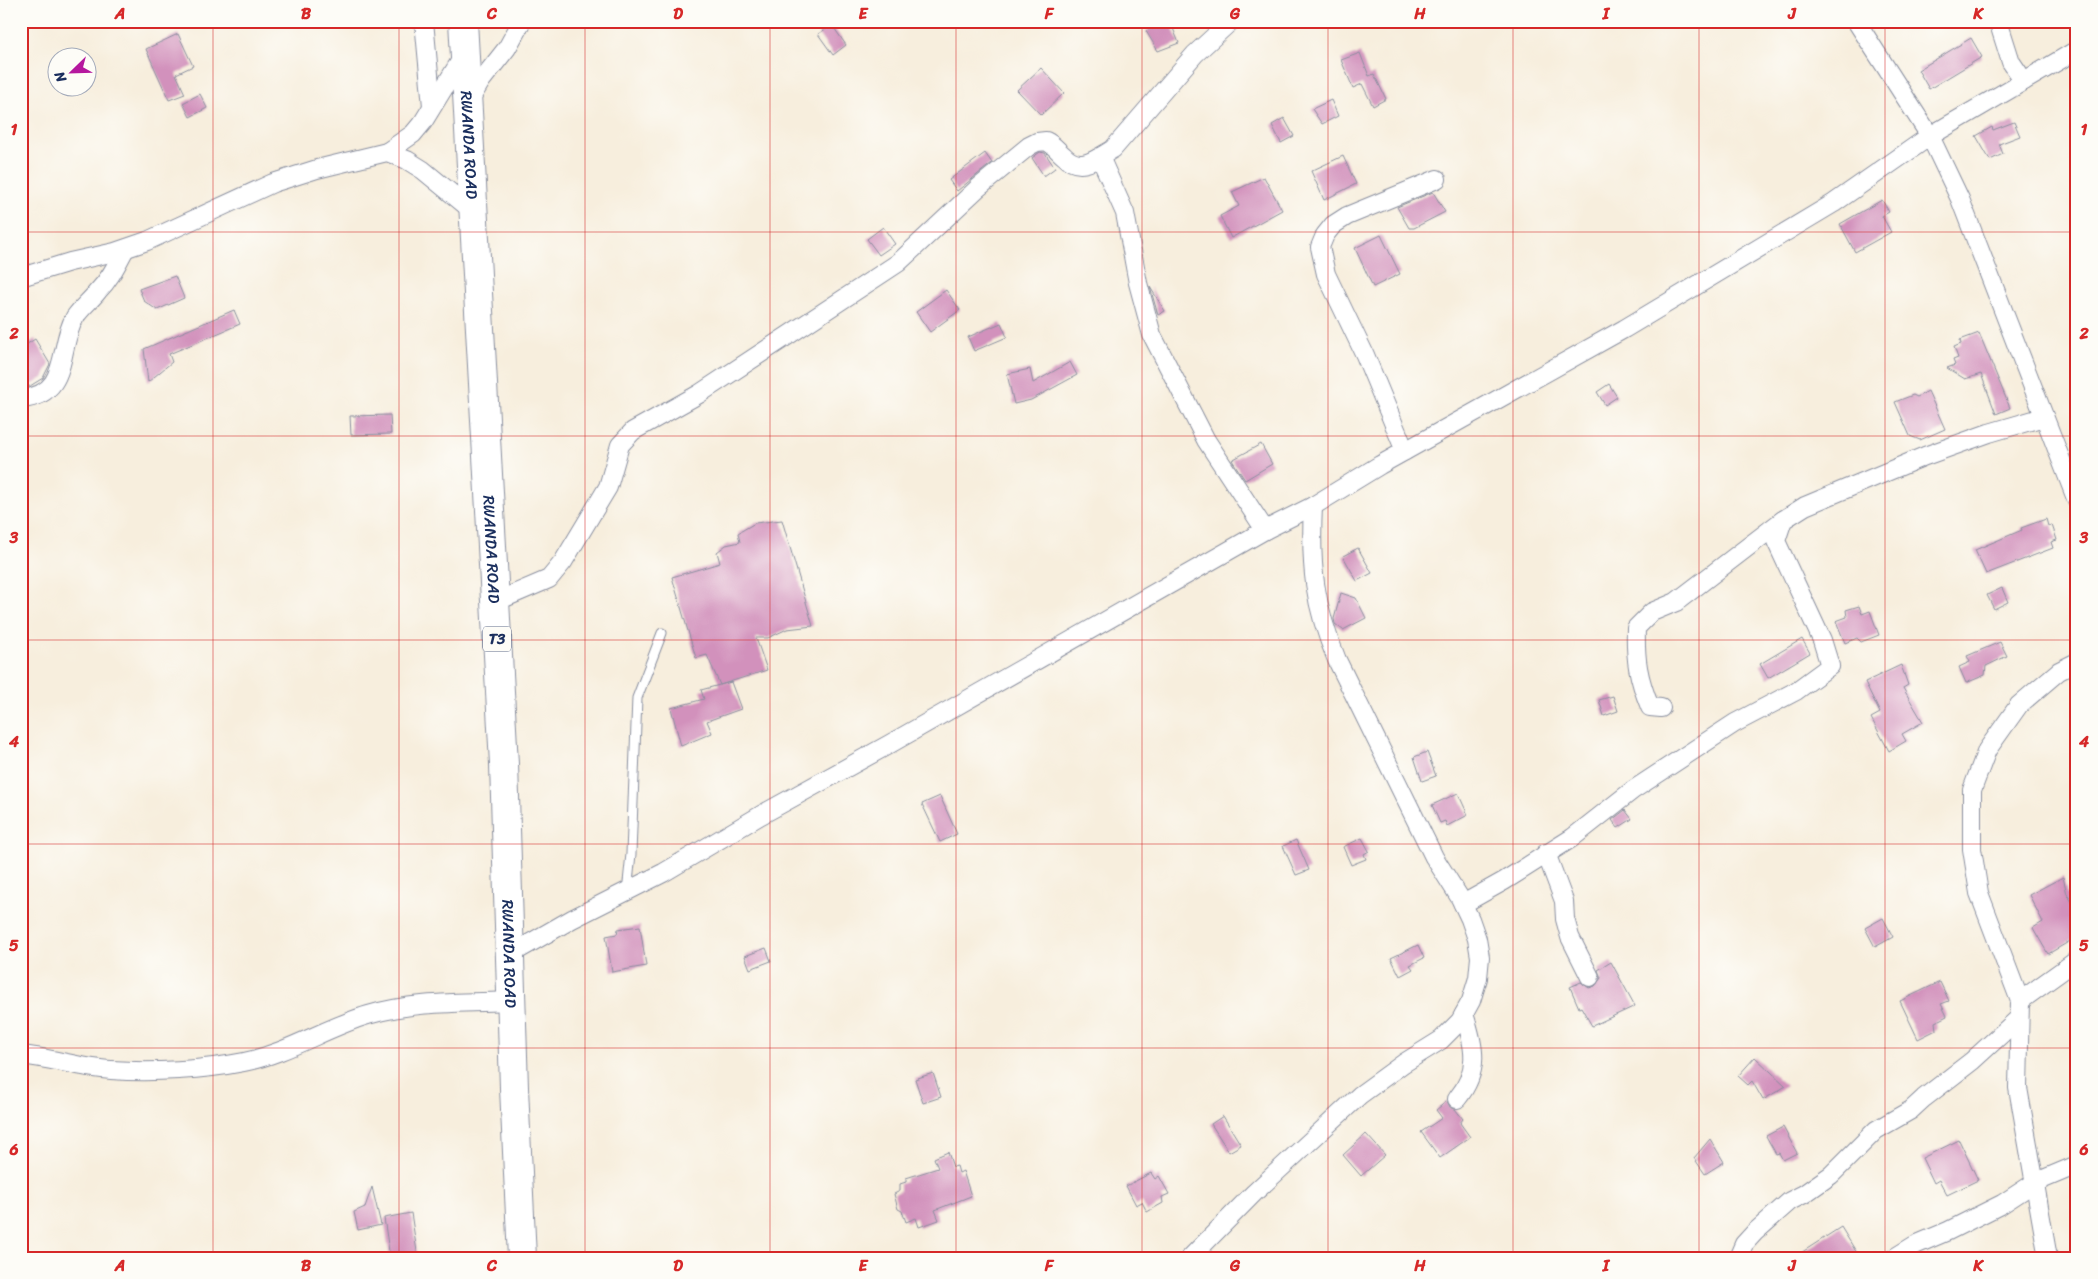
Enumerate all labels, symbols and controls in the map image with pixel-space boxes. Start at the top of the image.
text: A [114,0,125,28]
text: B [301,0,312,28]
text: C [486,0,498,28]
text: D [673,0,683,28]
text: E [859,0,869,28]
text: F [1044,0,1055,28]
text: G [1229,0,1241,28]
text: H [1413,0,1426,28]
text: I [1602,0,1611,28]
text: J [1787,0,1797,28]
text: K [1972,0,1984,28]
north arrow [48,48,98,98]
text: N [47,67,74,87]
street label: RWANDA ROAD [452,90,487,200]
text: 1 [11,115,18,144]
text: 1 [2081,115,2088,144]
text: 2 [8,319,19,348]
text: 2 [2078,319,2089,348]
street label: RWANDA ROAD [475,494,510,605]
text: 3 [9,523,19,552]
text: 3 [2079,523,2089,552]
road number: T3 [483,626,511,652]
text: 4 [8,727,19,756]
text: 4 [2078,727,2089,756]
street label: RWANDA ROAD [494,899,526,1009]
text: 5 [9,931,19,960]
text: 5 [2079,931,2089,960]
text: 6 [8,1135,19,1164]
text: 6 [2078,1135,2089,1164]
text: A [114,1251,125,1279]
text: B [301,1251,312,1279]
text: C [486,1251,498,1279]
text: D [673,1251,683,1279]
text: E [859,1251,869,1279]
text: F [1044,1251,1055,1279]
text: G [1229,1251,1241,1279]
text: H [1413,1251,1426,1279]
text: I [1602,1251,1611,1279]
text: J [1787,1251,1797,1279]
text: K [1972,1251,1984,1279]

